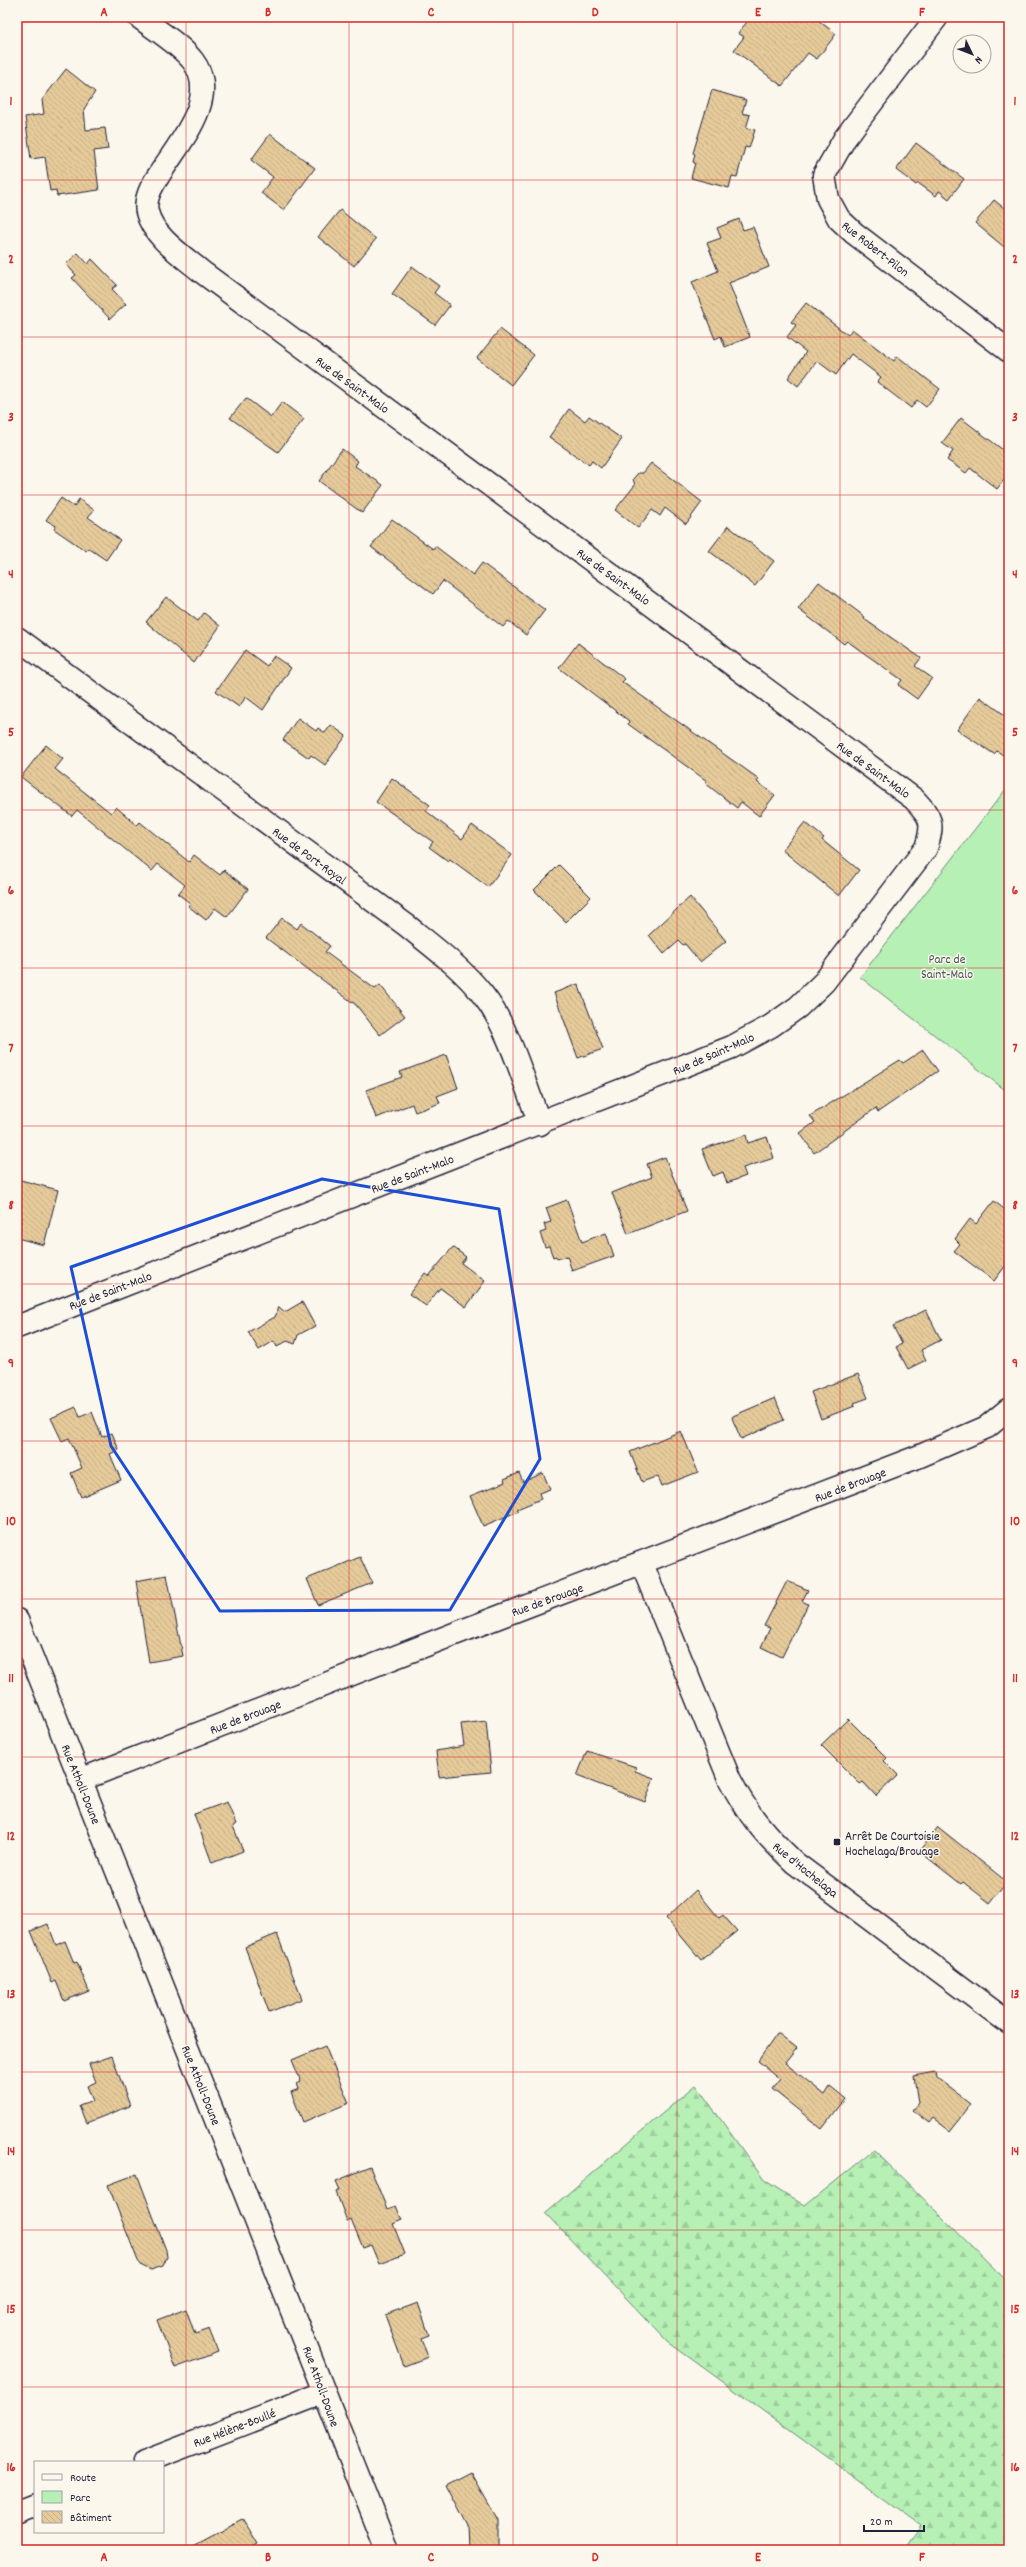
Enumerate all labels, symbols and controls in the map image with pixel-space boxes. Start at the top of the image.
text: A [100,4,108,23]
text: B [265,4,271,23]
text: C [428,4,435,23]
text: D [592,4,599,23]
text: E [755,4,762,23]
text: F [919,4,925,23]
north arrow [952,34,992,74]
text: N [970,52,986,67]
text: 1 [10,93,13,112]
text: 1 [1014,93,1017,112]
street label: Rue Robert-Pilon [837,217,912,282]
text: 2 [8,251,14,270]
text: 2 [1012,251,1018,270]
street label: Rue de Saint-Malo [311,353,393,420]
text: 3 [8,409,14,428]
text: 3 [1012,409,1018,428]
street label: Rue de Saint-Malo [572,545,654,612]
text: 4 [8,566,14,585]
text: 4 [1012,566,1018,585]
text: 5 [8,724,14,743]
text: 5 [1012,724,1018,743]
street label: Rue de Saint-Malo [832,738,914,805]
street label: Rue de Port-Royal [267,824,350,891]
text: 6 [8,882,15,901]
text: 6 [1012,882,1019,901]
park label: Parc de Saint-Malo [921,951,973,985]
street label: Rue de Saint-Malo [670,1029,758,1082]
text: 7 [9,1040,14,1059]
text: 7 [1013,1040,1018,1059]
street label: Rue de Saint-Malo [369,1151,457,1200]
text: 8 [8,1197,14,1216]
text: 8 [1012,1197,1018,1216]
street label: Rue de Saint-Malo [67,1268,155,1317]
text: 9 [8,1355,14,1374]
text: 9 [1012,1355,1018,1374]
street label: Rue de Brouage [812,1464,890,1509]
text: 10 [6,1513,16,1532]
text: 10 [1010,1513,1020,1532]
street label: Rue de Brouage [509,1579,587,1623]
text: 11 [8,1670,14,1689]
text: 11 [1012,1670,1018,1689]
street label: Rue de Brouage [207,1696,285,1741]
street label: Rue Atholl-Doune [55,1742,104,1828]
text: 12 [7,1828,16,1847]
place label: Arrêt De Courtoisie Hochelaga/Brouage [845,1828,940,1862]
text: 12 [1011,1828,1020,1847]
marker: Arrêt De Courtoisie Hochelaga/Brouage [832,1837,842,1847]
street label: Rue d'Hochelaga [768,1839,842,1904]
text: 13 [7,1986,16,2005]
text: 13 [1011,1986,1020,2005]
street label: Rue Atholl-Doune [175,2043,224,2129]
text: 14 [7,2143,15,2162]
text: 14 [1011,2143,1019,2162]
text: 15 [7,2301,15,2320]
text: 15 [1011,2301,1019,2320]
street label: Rue Atholl-Doune [296,2344,343,2430]
street label: Rue Hélène-Boullé [191,2405,279,2454]
text: 16 [6,2459,16,2478]
text: 16 [1010,2459,1020,2478]
legend [34,2461,164,2533]
text: Route [70,2470,96,2487]
text: Parc [70,2490,91,2507]
scale bar [864,2507,924,2533]
text: Bâtiment [70,2510,112,2527]
text: 20 m [870,2514,893,2531]
text: A [100,2549,108,2567]
text: B [265,2549,271,2567]
text: C [428,2549,435,2567]
text: D [592,2549,599,2567]
text: E [755,2549,762,2567]
text: F [919,2549,925,2567]

